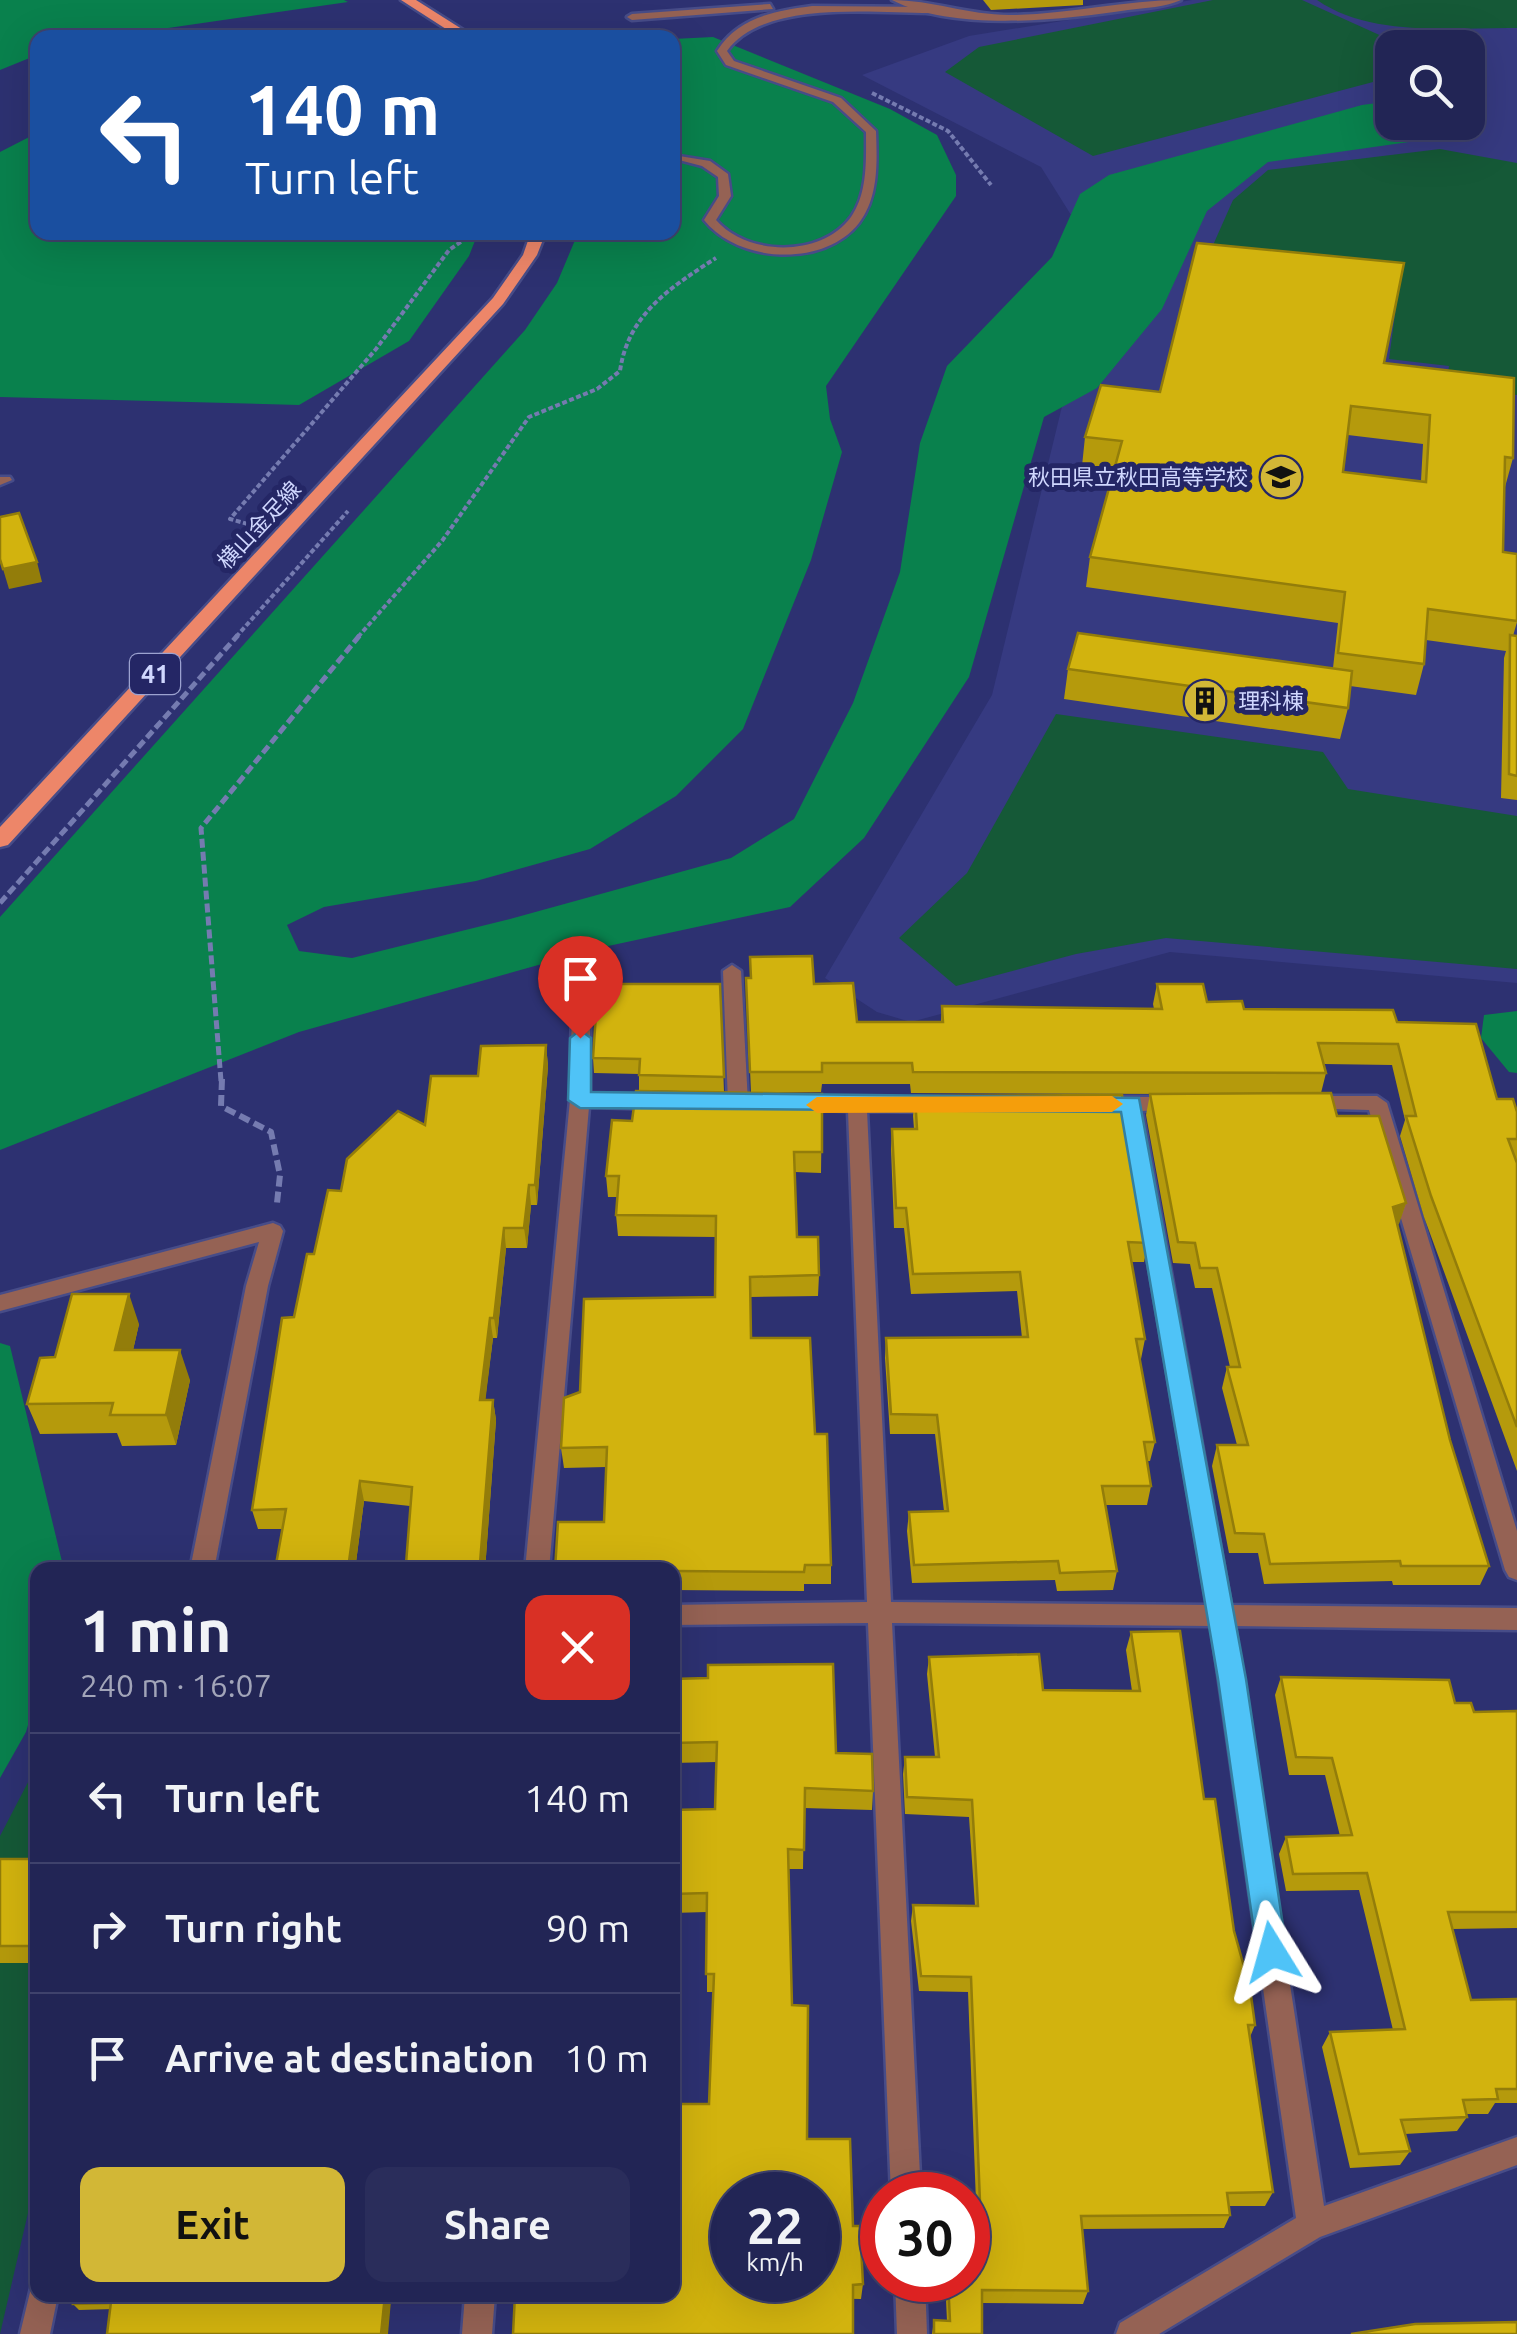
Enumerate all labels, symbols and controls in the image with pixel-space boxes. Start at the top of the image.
map controls [1375,30,1485,140]
button: search [1375,30,1485,140]
icon: left [80,70,210,200]
text: 140 m [245,70,440,148]
text: Turn left [245,152,419,203]
school or university icon: 秋田県立秋田高等学校 [1258,454,1304,500]
place label: 秋田県立秋田高等学校 [1028,464,1248,489]
street label: 横山金足線 [212,476,305,573]
road number: 41 [130,654,180,694]
building icon: 理科棟 [1182,678,1228,724]
place label: 理科棟 [1238,688,1304,713]
pin [538,936,623,1039]
icon: arrive [553,951,608,1006]
button: close [525,1595,630,1700]
text: 1 min [80,1596,232,1663]
text: 240 m · 16:07 [80,1667,272,1703]
icon: left [80,1771,135,1826]
text: Turn left [165,1777,320,1819]
text: 140 m [524,1777,630,1819]
position arrow [1220,1900,1324,2004]
icon: right [80,1901,135,1956]
text: Turn right [165,1907,342,1949]
text: 90 m [546,1907,630,1949]
icon: arrive [80,2031,135,2086]
text: Arrive at destination [165,2037,534,2079]
text: 10 m [564,2037,649,2079]
button: Exit [80,2167,345,2282]
button: Share [365,2167,630,2282]
speed limit sign: 30 [860,2172,990,2302]
text: 22 [747,2197,803,2253]
text: km/h [746,2248,804,2276]

